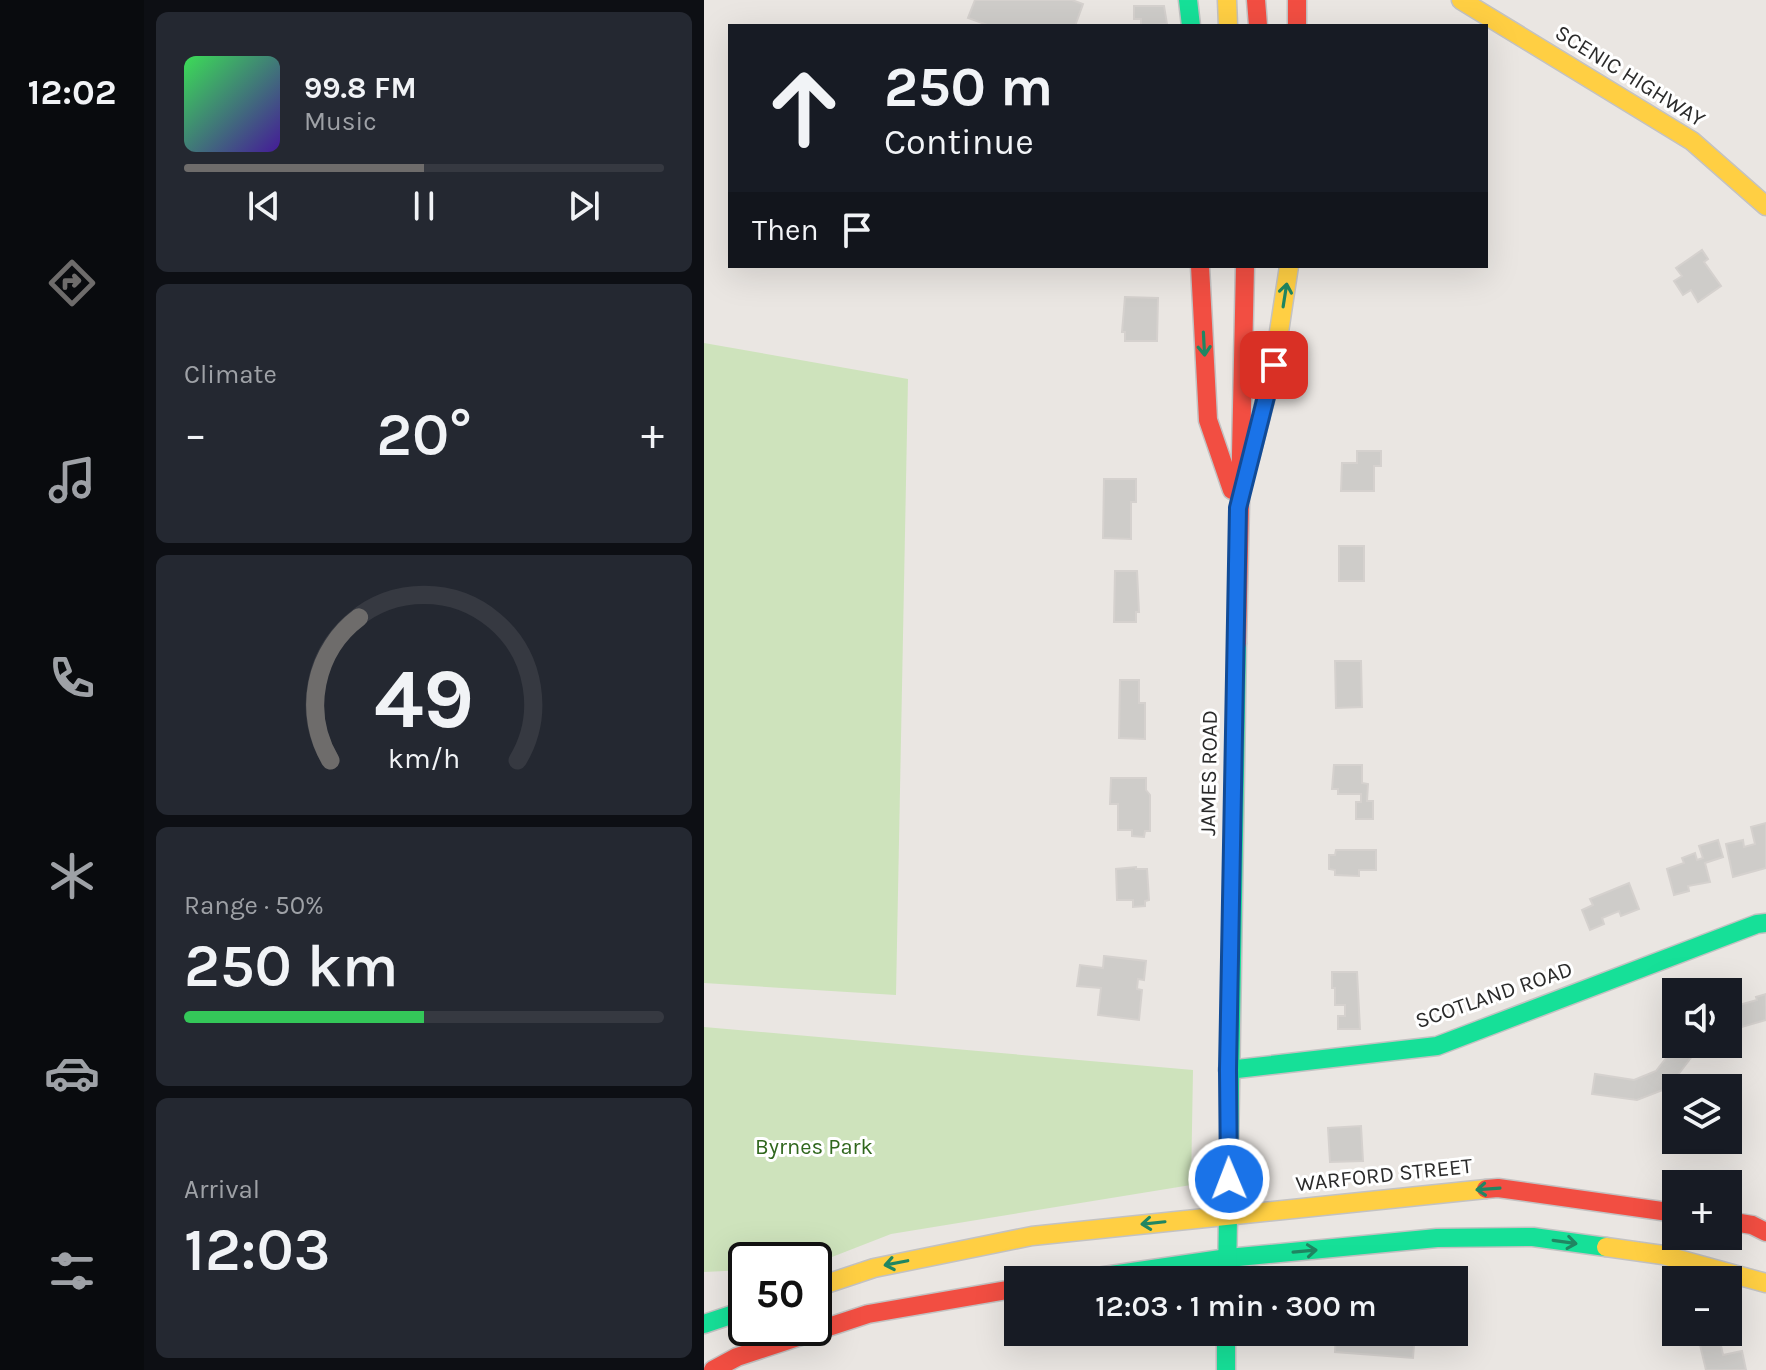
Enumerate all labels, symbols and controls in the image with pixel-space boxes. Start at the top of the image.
street label: SCENIC HIGHWAY [1550,19,1710,133]
text: 250 m [884,54,1053,119]
icon: ahead [752,56,856,160]
text: 99.8 FM [304,70,417,106]
text: 12:02 [28,71,116,113]
text: Music [304,106,377,137]
text: Continue [884,121,1034,163]
icon: previous [242,184,286,228]
icon: pause [402,184,446,228]
icon: next [562,184,606,228]
icon: arrive [835,208,879,252]
text: Then [752,212,819,248]
icon: directions [44,255,100,311]
one-way arrow [1278,283,1293,308]
one-way arrow [1196,330,1211,357]
pin [1240,331,1308,399]
icon: arrive [1252,343,1296,387]
text: Climate [184,359,277,390]
text: 20° [376,400,472,470]
text: − [184,409,207,460]
text: + [641,409,664,460]
icon: music [44,452,100,508]
icon: phone [44,650,100,706]
text: 49 [374,651,474,748]
street label: JAMES ROAD [1195,710,1223,836]
text: km/h [388,742,460,775]
icon: climate [44,848,100,904]
text: Range · 50% [184,890,324,921]
text: 250 km [184,931,399,1001]
street label: SCOTLAND ROAD [1412,956,1576,1034]
map controls [1662,978,1742,1346]
button: sound [1662,978,1742,1058]
icon: car [44,1045,100,1101]
button: layers [1662,1074,1742,1154]
park label: Byrnes Park [755,1134,873,1160]
position arrow [1187,1137,1271,1221]
street label: WARFORD STREET [1294,1153,1474,1197]
button: + [1662,1170,1742,1250]
text: Arrival [184,1174,260,1205]
one-way arrow [1475,1182,1502,1197]
text: 12:03 [184,1215,331,1285]
one-way arrow [1140,1215,1166,1230]
one-way arrow [1551,1234,1577,1249]
speed limit sign: 50 [728,1242,832,1346]
icon: filters [44,1243,100,1299]
one-way arrow [1292,1243,1318,1258]
one-way arrow [884,1257,909,1272]
button: − [1662,1266,1742,1346]
text: 12:03 · 1 min · 300 m [1095,1288,1377,1324]

